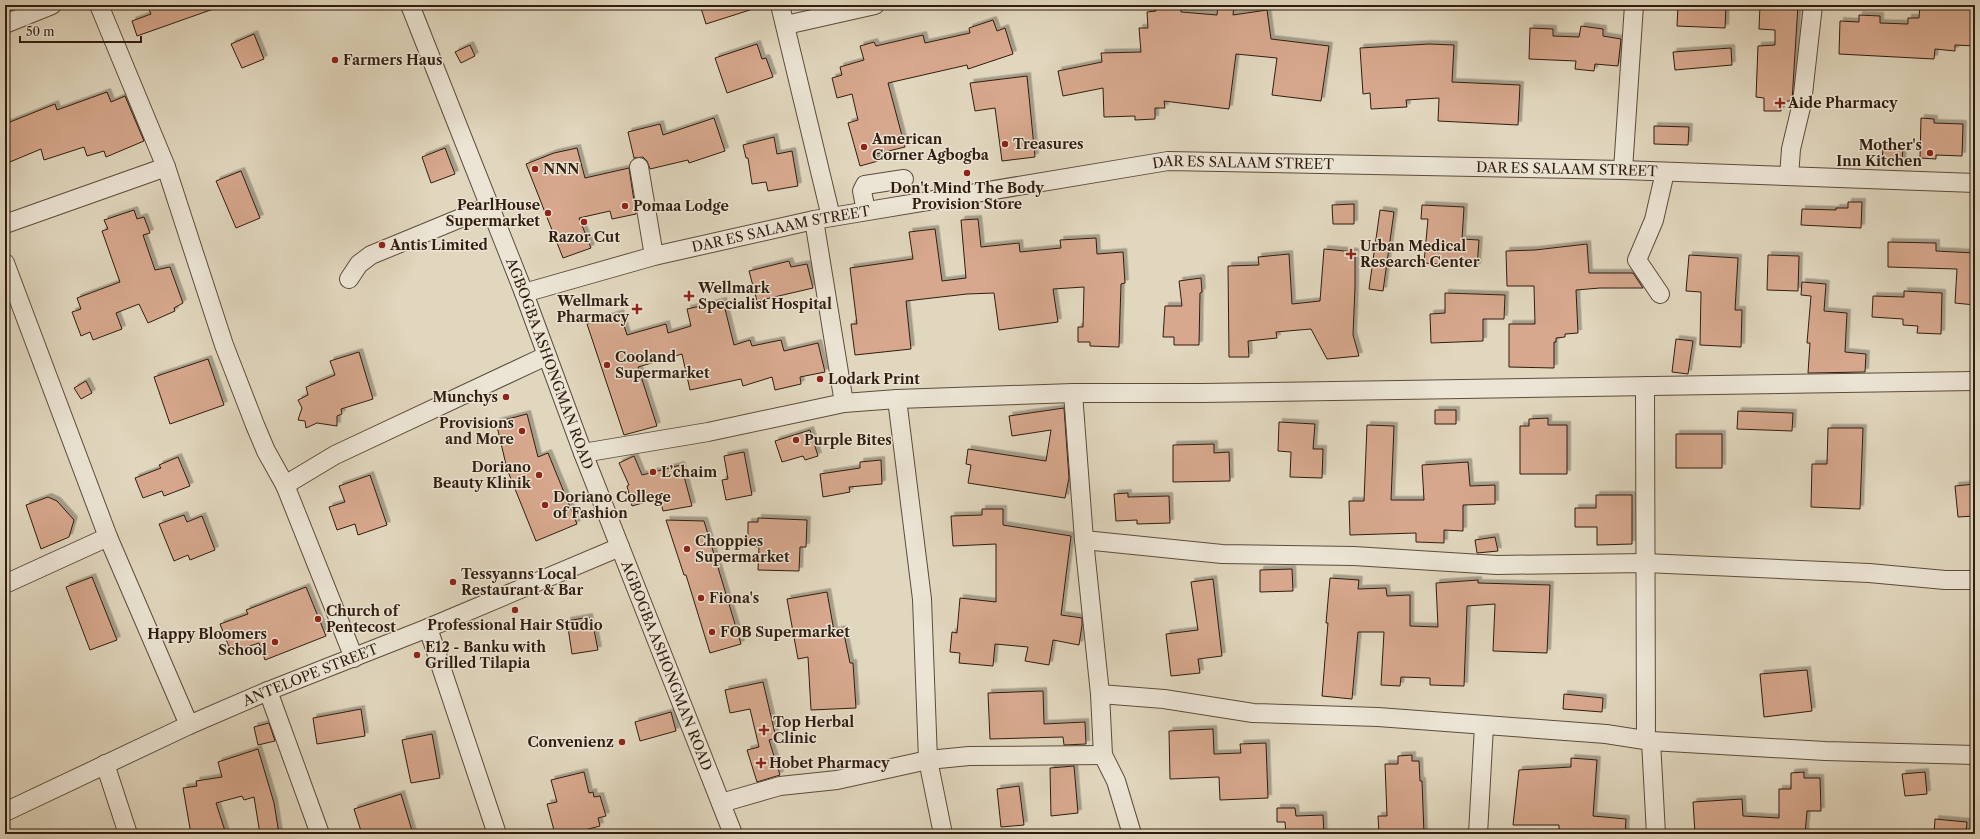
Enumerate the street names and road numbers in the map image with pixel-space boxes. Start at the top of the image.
street label: DAR ES SALAAM STREET [1151,152,1334,173]
street label: DAR ES SALAAM STREET [1476,158,1659,180]
street label: DAR ES SALAAM STREET [690,202,872,256]
street label: AGBOGBA ASHONGMAN ROAD [502,255,598,472]
street label: AGBOGBA ASHONGMAN ROAD [617,557,716,773]
street label: ANTELOPE STREET [239,639,381,710]

